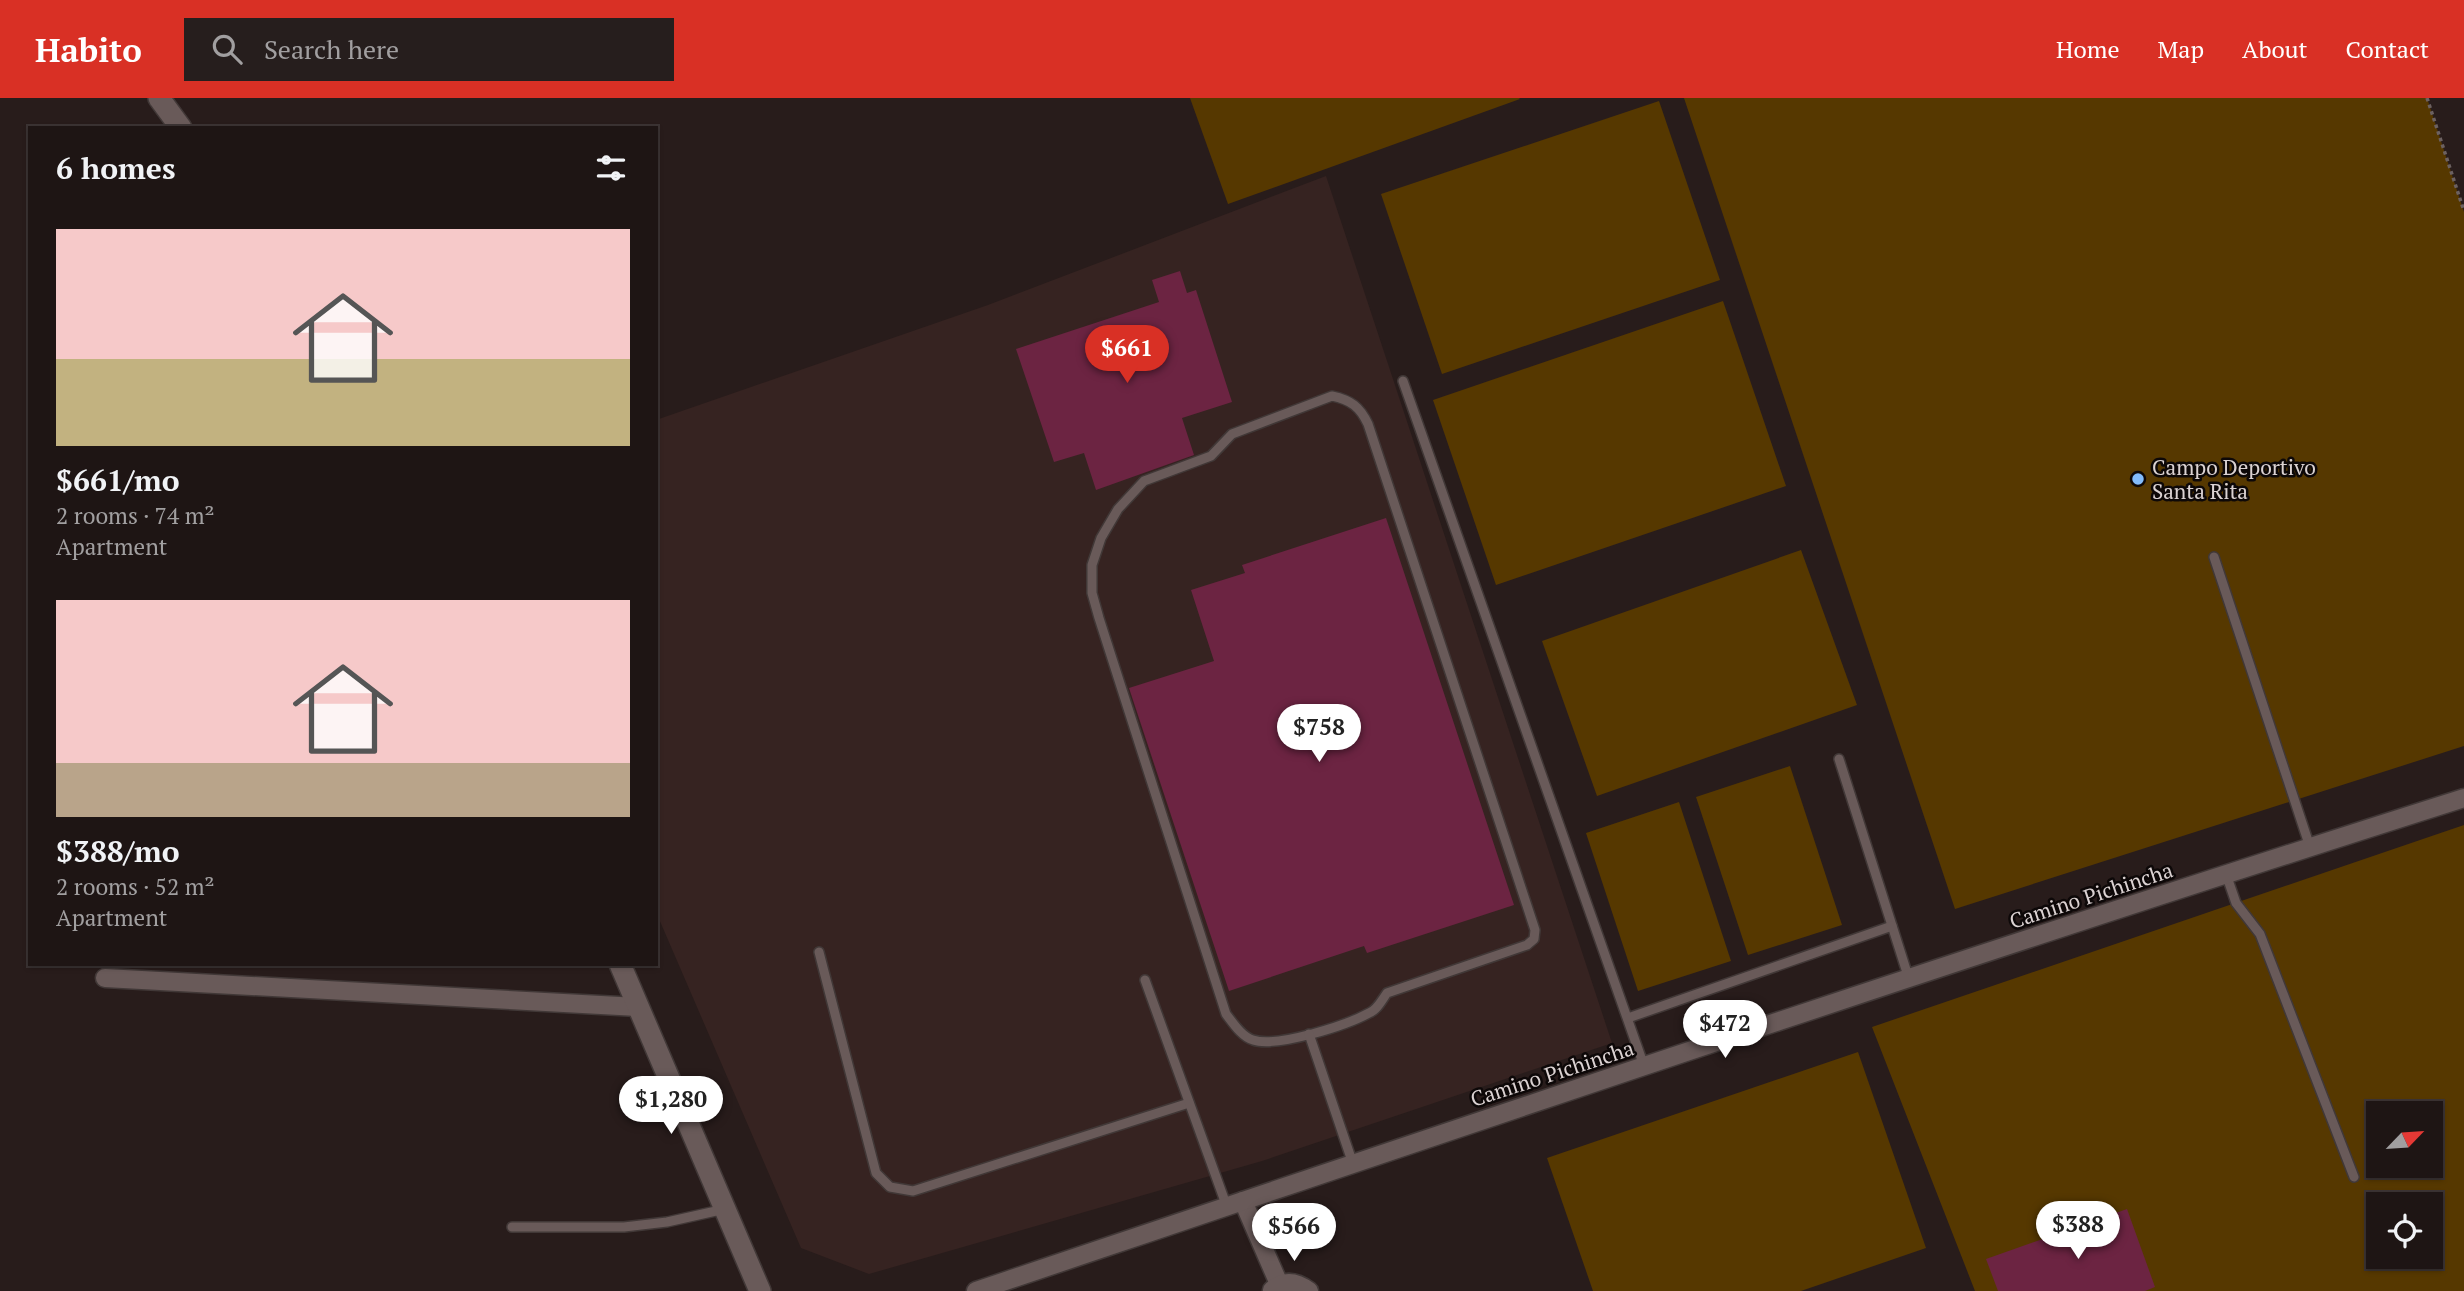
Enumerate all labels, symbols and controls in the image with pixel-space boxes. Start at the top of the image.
search box [184,18,674,81]
text: Habito [35,28,142,71]
icon: search [208,30,246,68]
text: Search here [264,32,399,66]
text: Home [2056,33,2120,65]
text: Map [2158,33,2204,65]
text: About [2242,33,2308,65]
text: Contact [2346,33,2429,65]
text: 6 homes [56,148,175,188]
icon: filters [592,149,630,187]
icon: home [280,275,406,401]
pin: $661 [1086,326,1168,385]
text: $661 [1101,332,1153,363]
place label: Campo Deportivo Santa Rita [2152,453,2316,505]
text: $661/mo [56,460,180,500]
marker: Campo Deportivo Santa Rita [2130,471,2146,487]
text: 2 rooms · 74 m² [56,500,215,531]
text: Apartment [56,531,167,562]
icon: home [280,646,406,772]
pin: $758 [1278,704,1360,764]
text: $758 [1293,711,1345,742]
text: $388/mo [56,831,180,871]
street label: Camino Pichincha [2006,855,2177,935]
text: 2 rooms · 52 m² [56,871,215,902]
text: Apartment [56,902,167,933]
pin: $472 [1684,1000,1766,1060]
text: $472 [1699,1007,1751,1038]
street label: Camino Pichincha [1467,1033,1638,1113]
pin: $1,280 [614,1076,728,1136]
text: $1,280 [635,1083,707,1114]
north arrow [2366,1101,2443,1178]
map controls [2366,1101,2443,1269]
button: locate [2366,1192,2443,1269]
pin: $388 [2037,1202,2119,1261]
pin: $566 [1253,1204,1335,1263]
text: $388 [2052,1208,2104,1239]
text: $566 [1268,1210,1320,1241]

